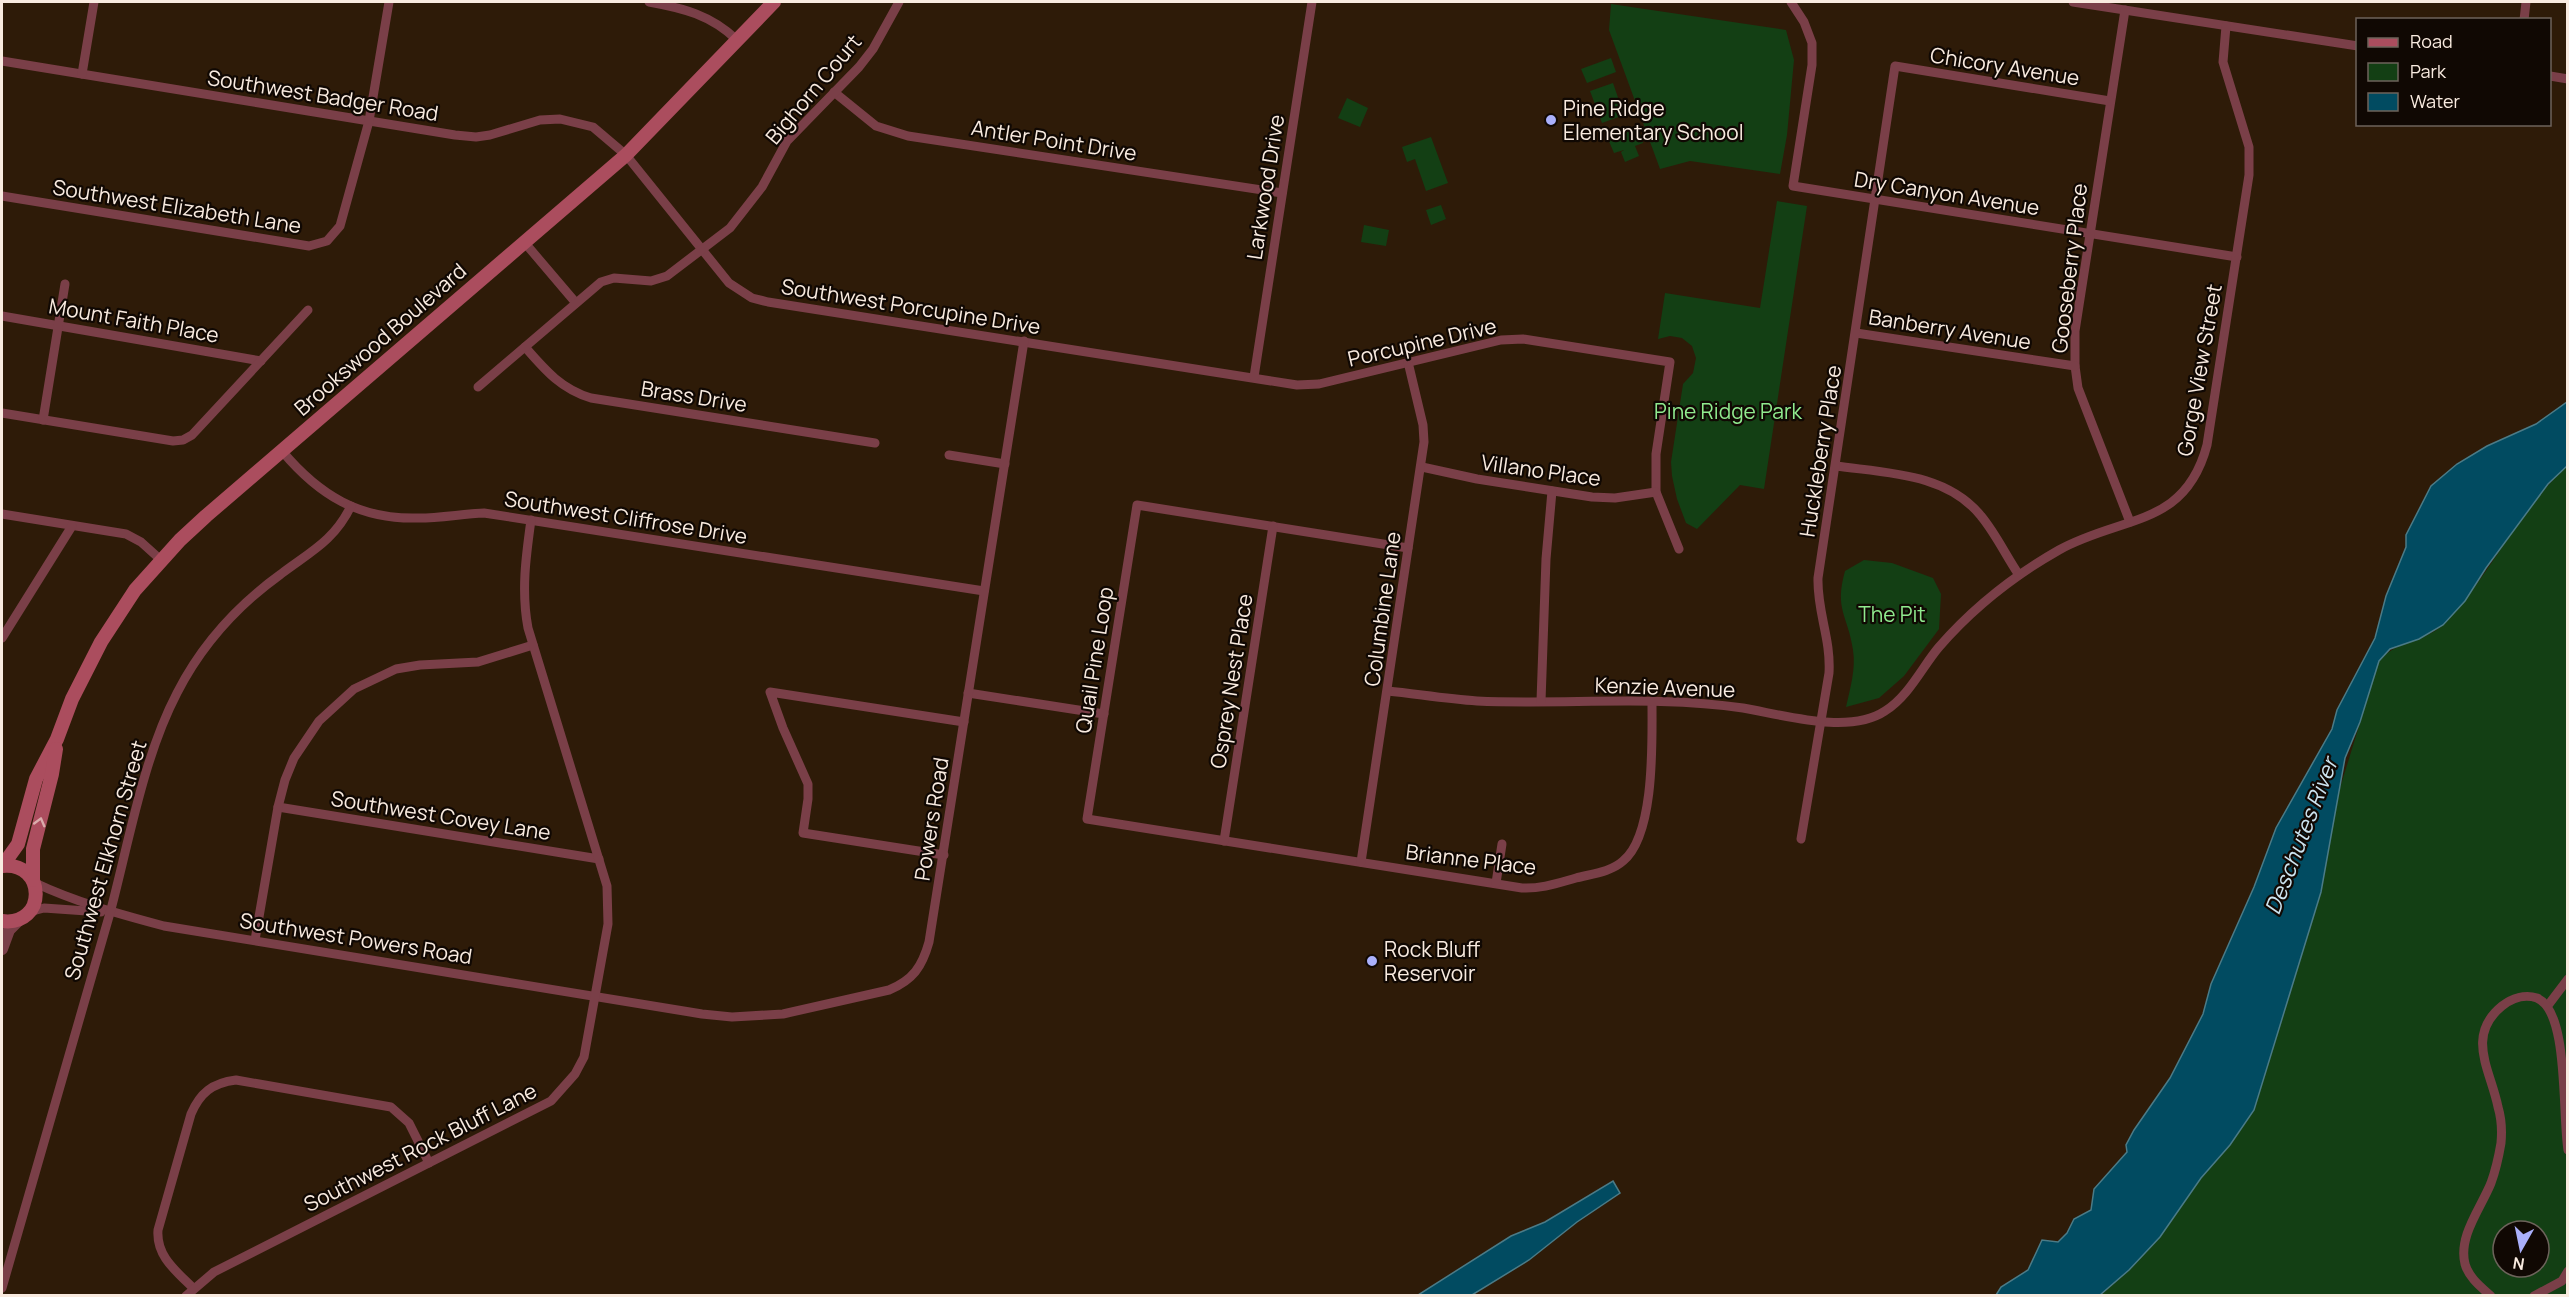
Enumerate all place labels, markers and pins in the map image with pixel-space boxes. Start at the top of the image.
place label: Pine Ridge Elementary School [1563,94,1744,146]
marker: Pine Ridge Elementary School [1544,113,1558,127]
place label: Rock Bluff Reservoir [1384,935,1480,987]
marker: Rock Bluff Reservoir [1365,954,1379,968]

